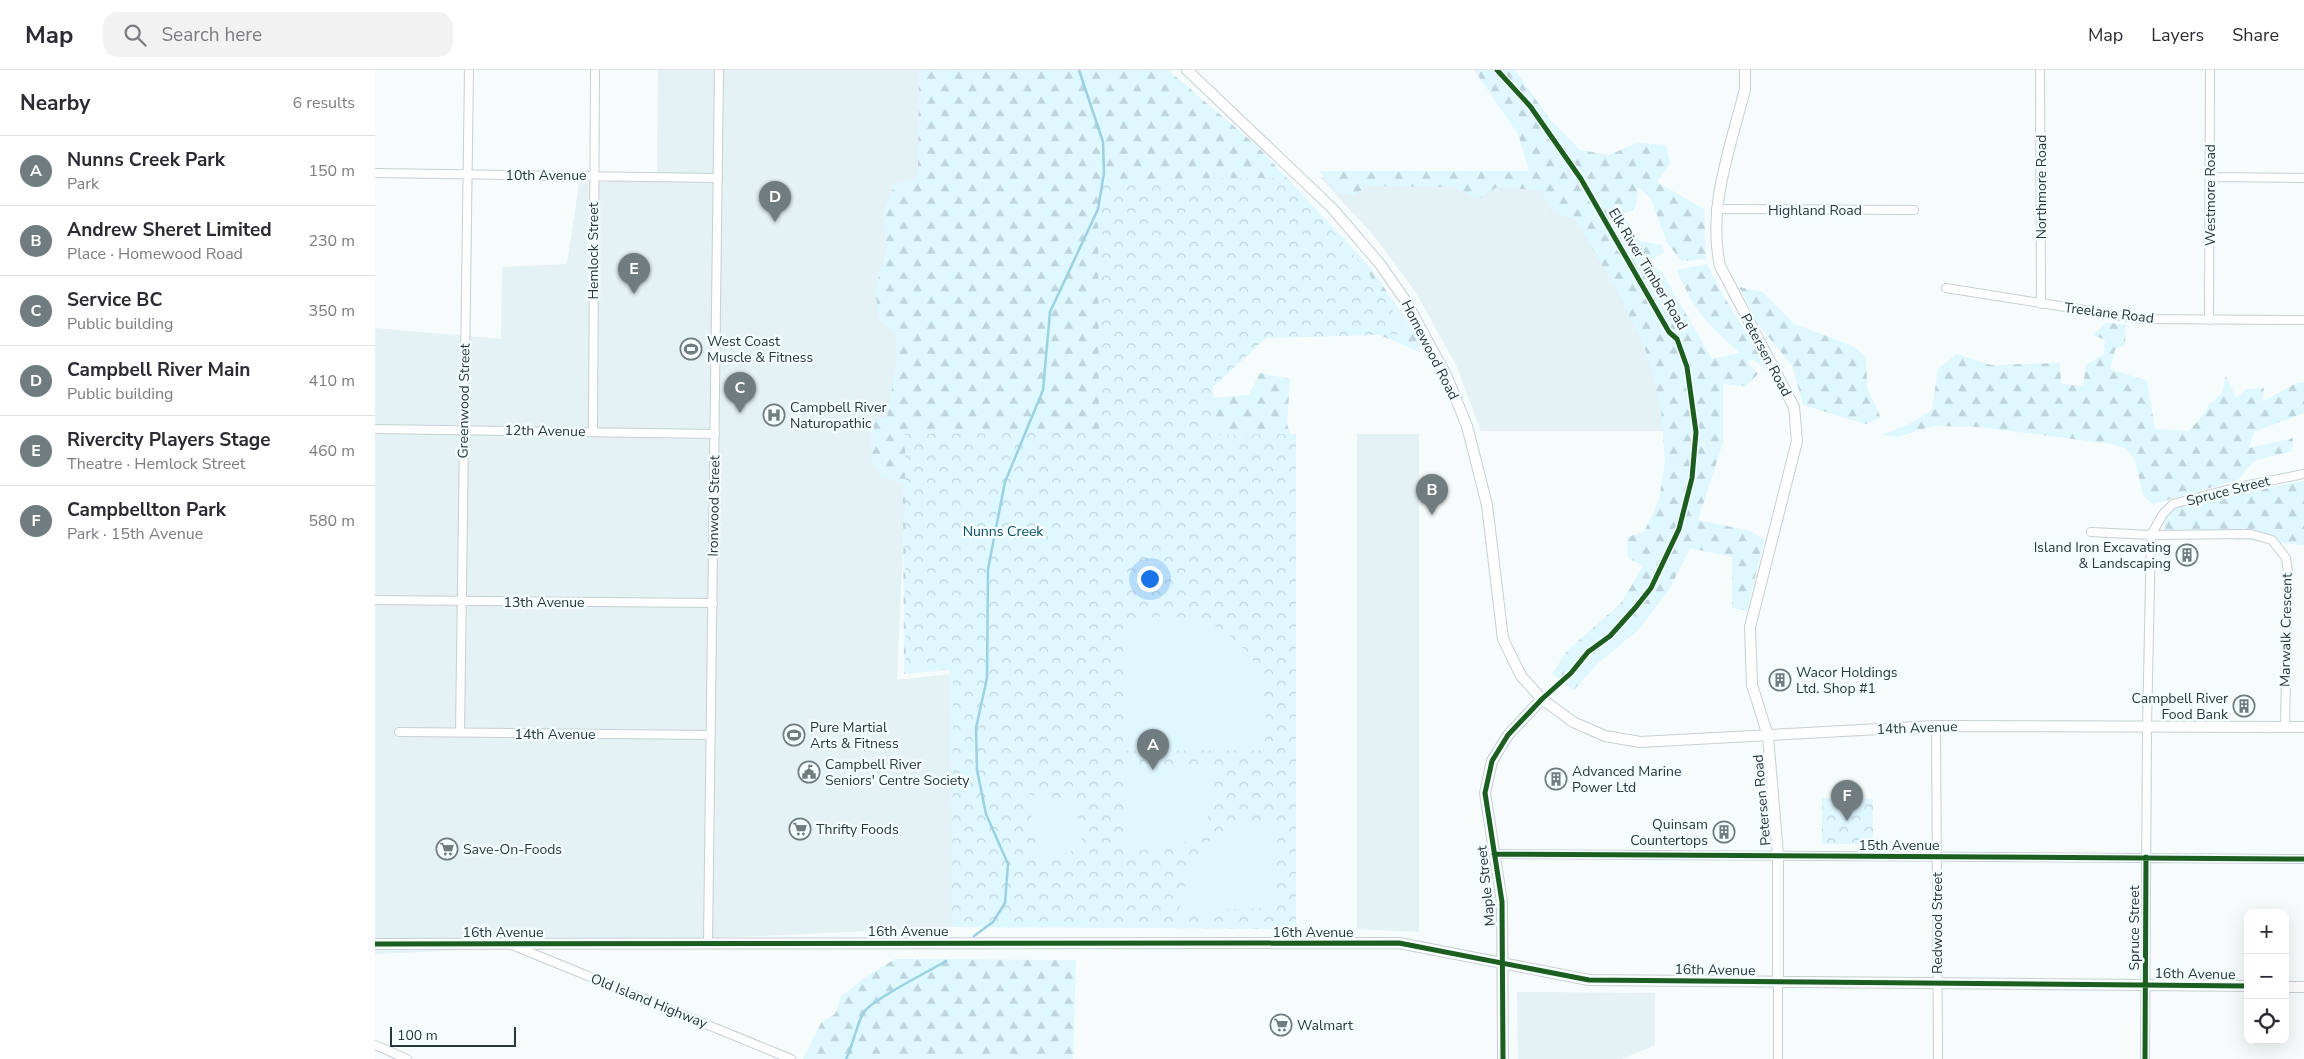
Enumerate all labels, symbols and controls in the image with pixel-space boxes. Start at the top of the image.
search box [103,12,453,57]
text: Map [25,19,73,51]
icon: search [121,21,149,49]
text: Search here [161,22,262,48]
text: Map [2088,23,2123,47]
text: Layers [2151,23,2204,47]
text: Share [2232,23,2279,47]
text: Nearby [20,89,90,117]
text: 6 results [293,92,355,114]
street label: Northmore Road [2032,135,2051,239]
street label: Westmore Road [2201,144,2220,246]
text: Nunns Creek Park [67,147,225,173]
text: A [30,160,42,182]
text: 150 m [308,160,355,182]
street label: 10th Avenue [506,166,586,185]
text: Park [67,173,99,195]
pin: D [759,181,791,222]
street label: Highland Road [1768,201,1862,220]
street label: Hemlock Street [584,202,603,300]
street label: Elk River Timber Road [1604,204,1692,334]
text: Andrew Sheret Limited [67,217,272,243]
text: B [30,230,42,252]
text: 230 m [308,230,355,252]
text: Place · Homewood Road [67,243,243,265]
pin: E [618,253,650,294]
text: Service BC [67,287,162,313]
street label: Homewood Road [1397,297,1463,403]
street label: Treelane Road [2063,298,2155,328]
text: C [31,300,41,322]
text: 350 m [308,300,355,322]
street label: Petersen Road [1736,310,1796,400]
text: Public building [67,313,173,335]
place label: West Coast Muscle & Fitness [707,332,813,367]
sports icon: West Coast Muscle & Fitness [679,337,703,361]
street label: Greenwood Street [453,343,475,459]
text: Campbell River Main [67,357,250,383]
text: D [30,370,42,392]
text: 410 m [308,370,355,392]
pin: C [724,372,756,413]
text: Public building [67,383,173,405]
place label: Campbell River Naturopathic [790,398,886,433]
hospital icon: Campbell River Naturopathic [762,403,786,427]
street label: 12th Avenue [504,421,586,441]
text: Rivercity Players Stage [67,427,271,453]
text: E [31,440,41,462]
text: 460 m [308,440,355,462]
text: Theatre · Hemlock Street [67,453,245,475]
street label: Ironwood Street [704,455,724,557]
street label: Spruce Street [2184,471,2272,511]
pin: B [1416,474,1448,515]
text: Campbellton Park [67,497,226,523]
text: F [32,510,41,532]
text: 580 m [308,510,355,532]
park label: Nunns Creek [963,522,1044,541]
text: Park · 15th Avenue [67,523,203,545]
place label: Island Iron Excavating & Landscaping [2034,538,2171,573]
building icon: Island Iron Excavating & Landscaping [2175,543,2199,567]
your location [1137,566,1163,592]
street label: Marwalk Crescent [2276,573,2296,687]
street label: 13th Avenue [504,593,584,612]
place label: Wacor Holdings Ltd. Shop #1 [1796,663,1898,698]
building icon: Wacor Holdings Ltd. Shop #1 [1768,668,1792,692]
place label: Campbell River Food Bank [2132,689,2229,724]
building icon: Campbell River Food Bank [2232,694,2256,718]
street label: 14th Avenue [1876,717,1958,739]
place label: Pure Martial Arts & Fitness [810,718,899,753]
sports icon: Pure Martial Arts & Fitness [782,723,806,747]
street label: 14th Avenue [515,725,595,744]
pin: A [1137,729,1169,770]
street label: Petersen Road [1749,754,1775,846]
place label: Campbell River Seniors' Centre Society [825,755,970,790]
public building icon: Campbell River Seniors' Centre Society [797,760,821,784]
place label: Advanced Marine Power Ltd [1572,762,1681,797]
building icon: Advanced Marine Power Ltd [1544,767,1568,791]
pin: F [1831,780,1863,821]
place label: Quinsam Countertops [1630,815,1708,850]
supermarket icon: Thrifty Foods [788,817,812,841]
place label: Thrifty Foods [816,820,899,839]
building icon: Quinsam Countertops [1712,820,1736,844]
street label: 15th Avenue [1859,836,1939,855]
supermarket icon: Save-On-Foods [435,837,459,861]
place label: Save-On-Foods [463,840,562,859]
street label: Maple Street [1472,845,1500,927]
street label: Redwood Street [1928,872,1947,974]
street label: Spruce Street [2125,885,2144,971]
map controls [2244,909,2289,1044]
button: + [2244,909,2289,954]
street label: 16th Avenue [868,922,948,941]
street label: 16th Avenue [463,923,543,942]
street label: 16th Avenue [1273,923,1353,942]
button: − [2244,954,2289,999]
street label: 16th Avenue [1674,960,1756,980]
street label: 16th Avenue [2154,964,2236,984]
street label: Old Island Highway [588,969,711,1033]
button: locate [2244,999,2289,1044]
supermarket icon: Walmart [1269,1013,1293,1037]
place label: Walmart [1297,1016,1353,1035]
scale bar [390,1024,516,1047]
text: 100 m [397,1026,438,1045]

